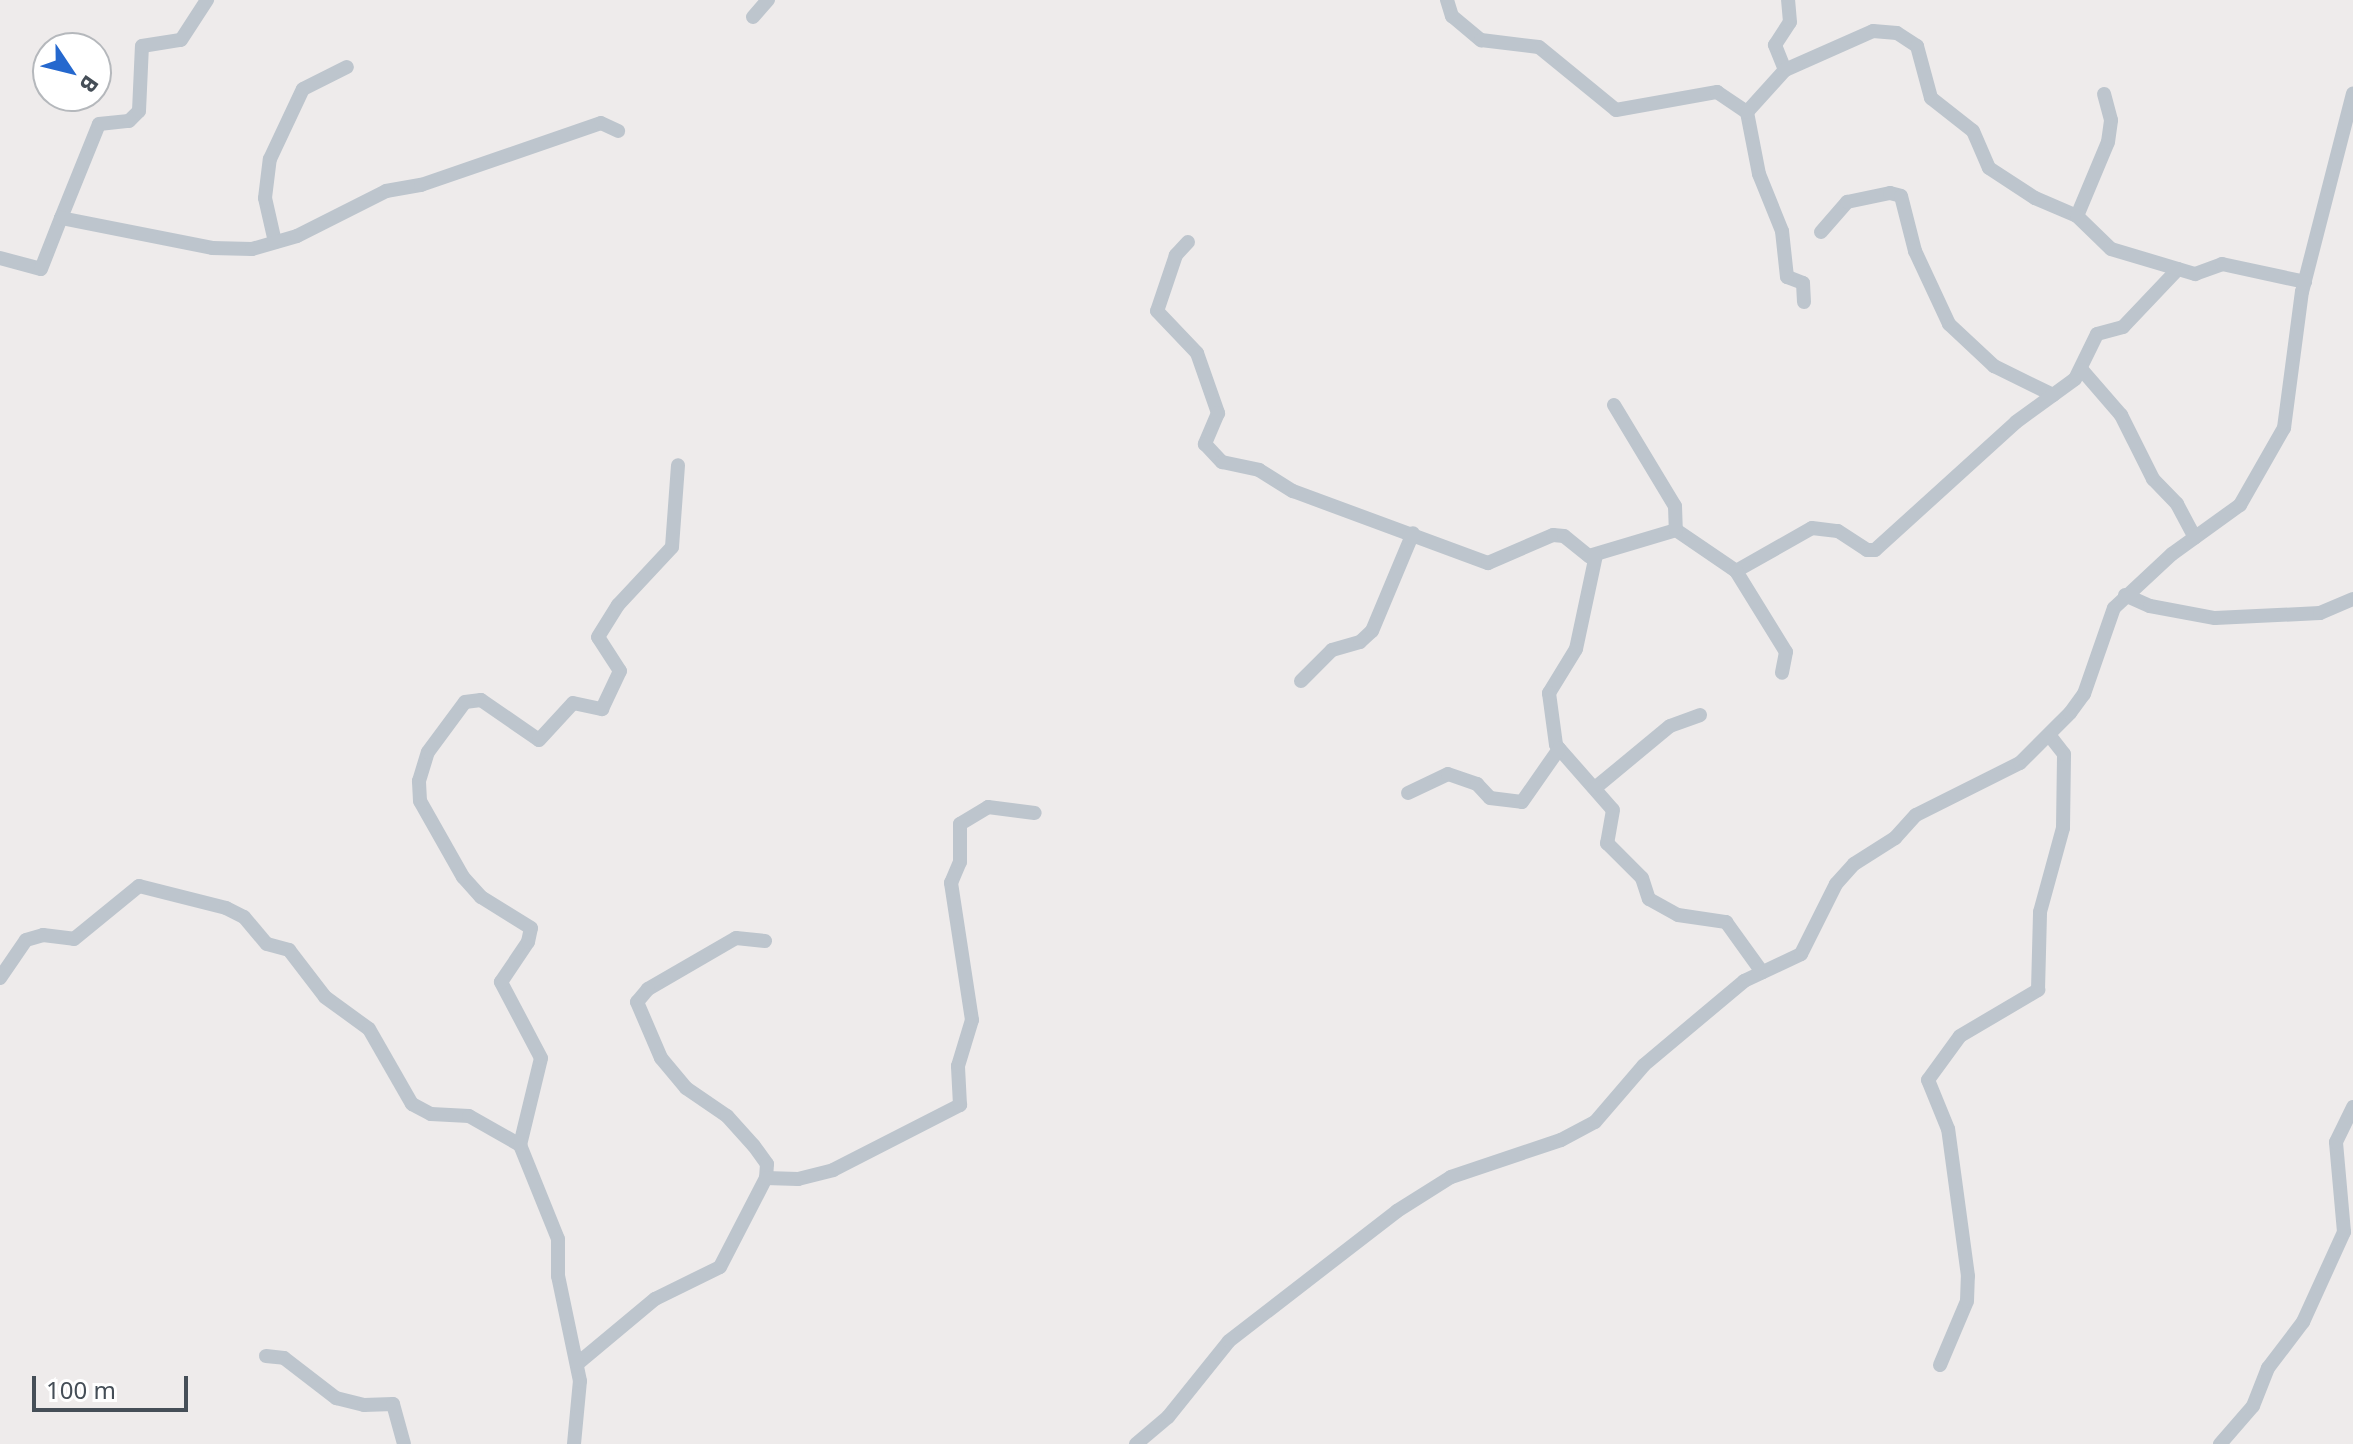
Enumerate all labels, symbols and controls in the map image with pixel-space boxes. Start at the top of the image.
north arrow [32,32,112,112]
text: B [74,70,107,99]
scale bar [36,1360,192,1410]
text: 100 m [46,1373,116,1406]

